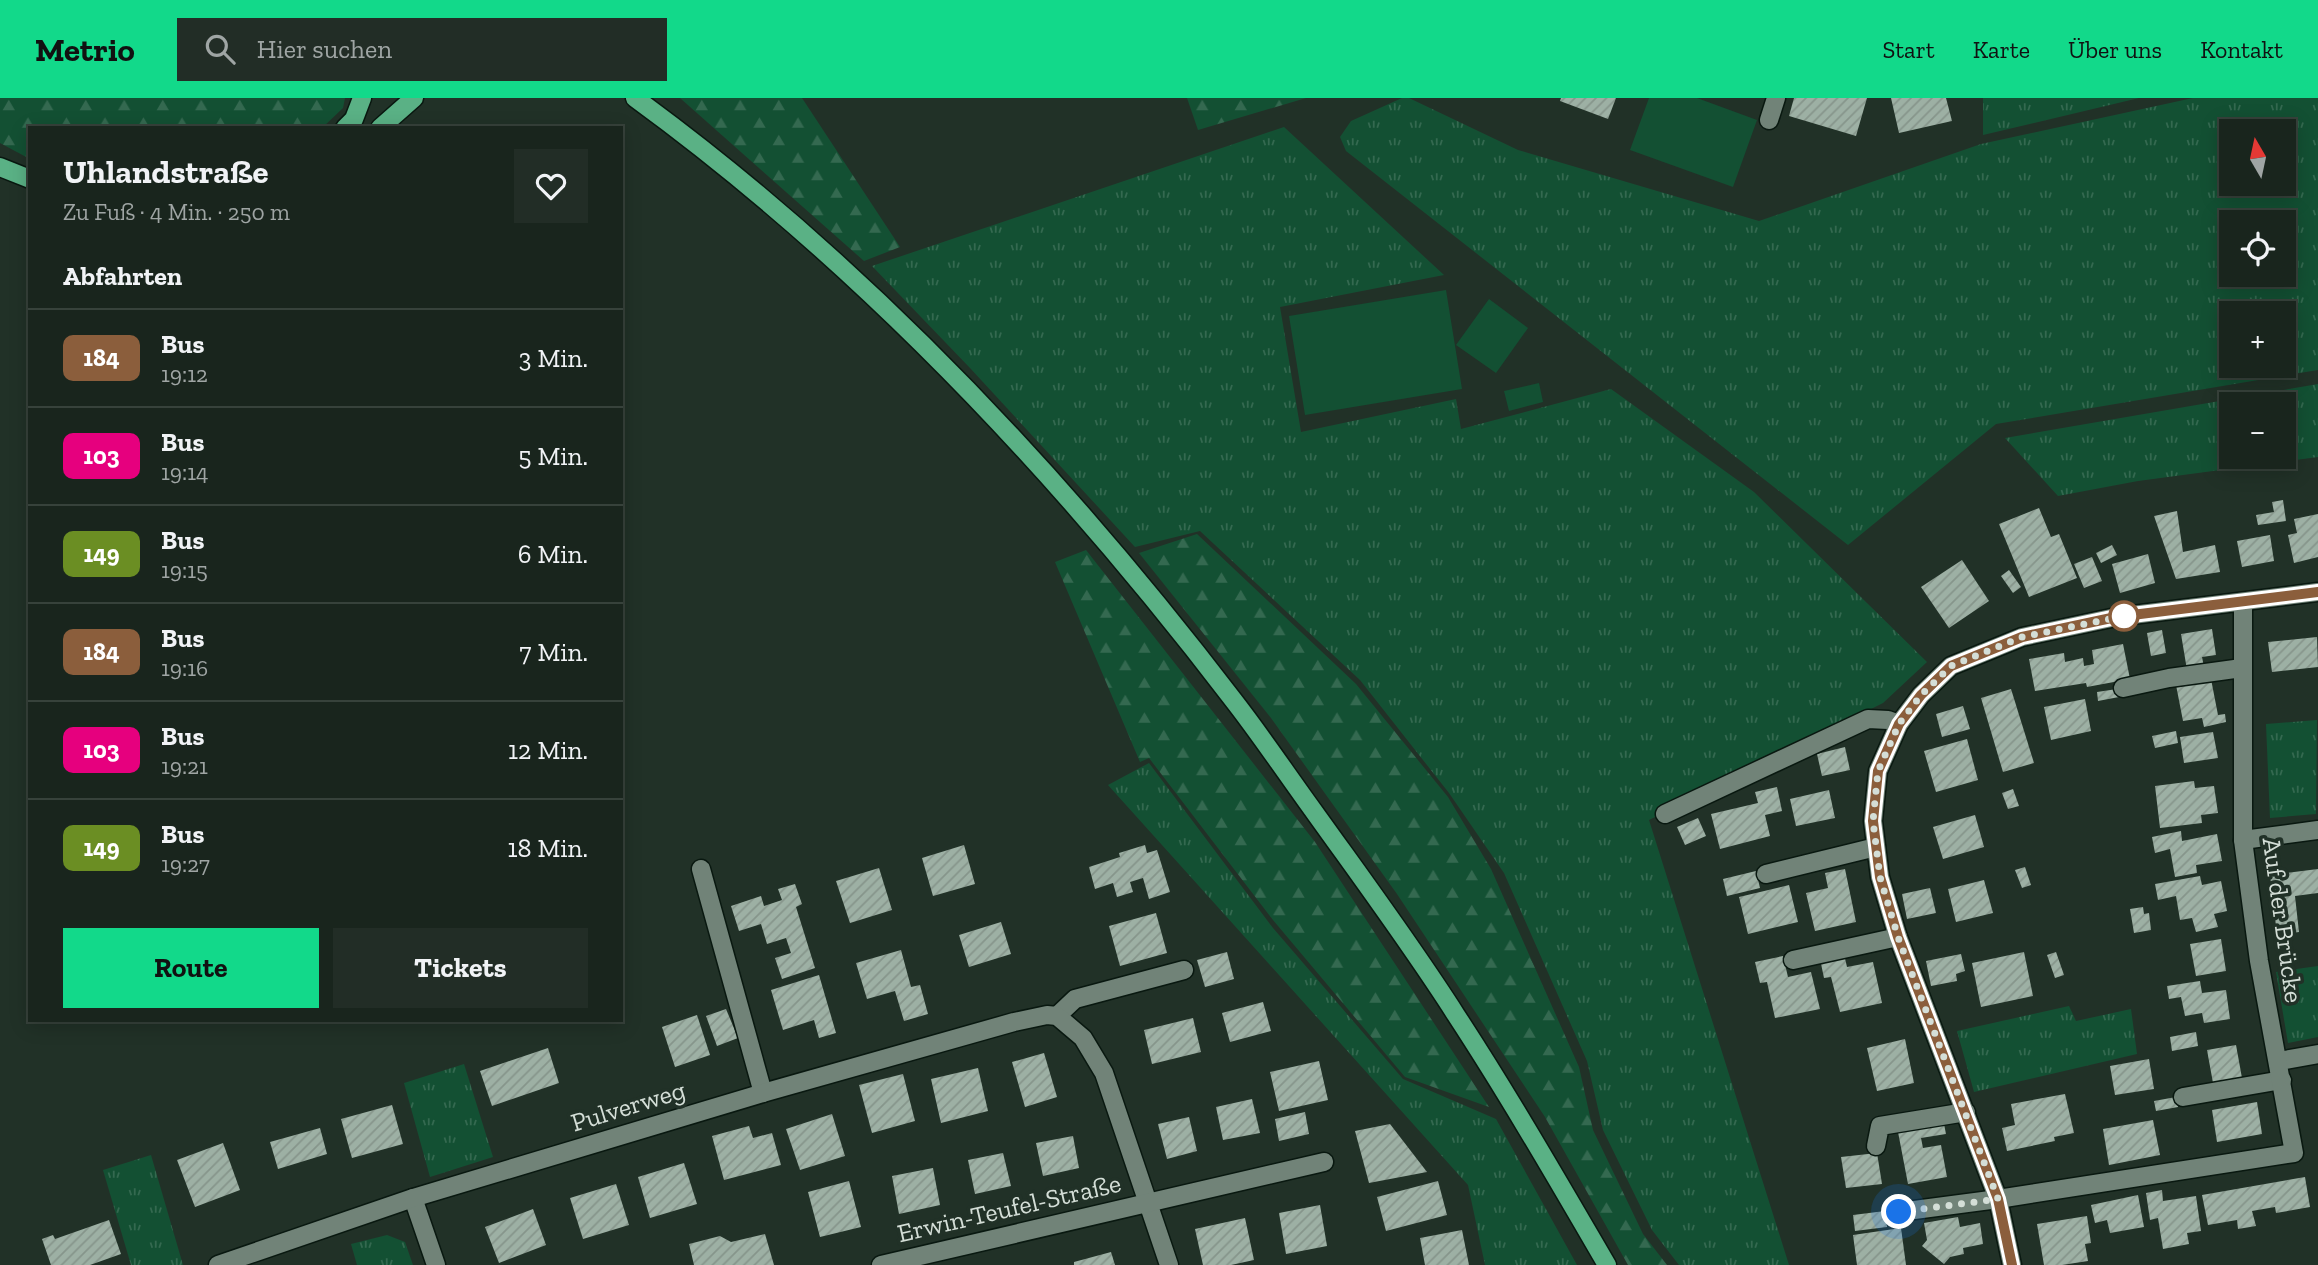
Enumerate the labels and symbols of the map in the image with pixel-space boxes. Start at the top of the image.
north arrow [2219,119,2296,196]
unlabelled marker [2109,601,2139,631]
street label: Auf der Brücke [2256,835,2310,1005]
street label: Pulverweg [567,1073,689,1139]
street label: Erwin-Teufel-Straße [894,1167,1124,1249]
your location [1881,1194,1916,1229]

